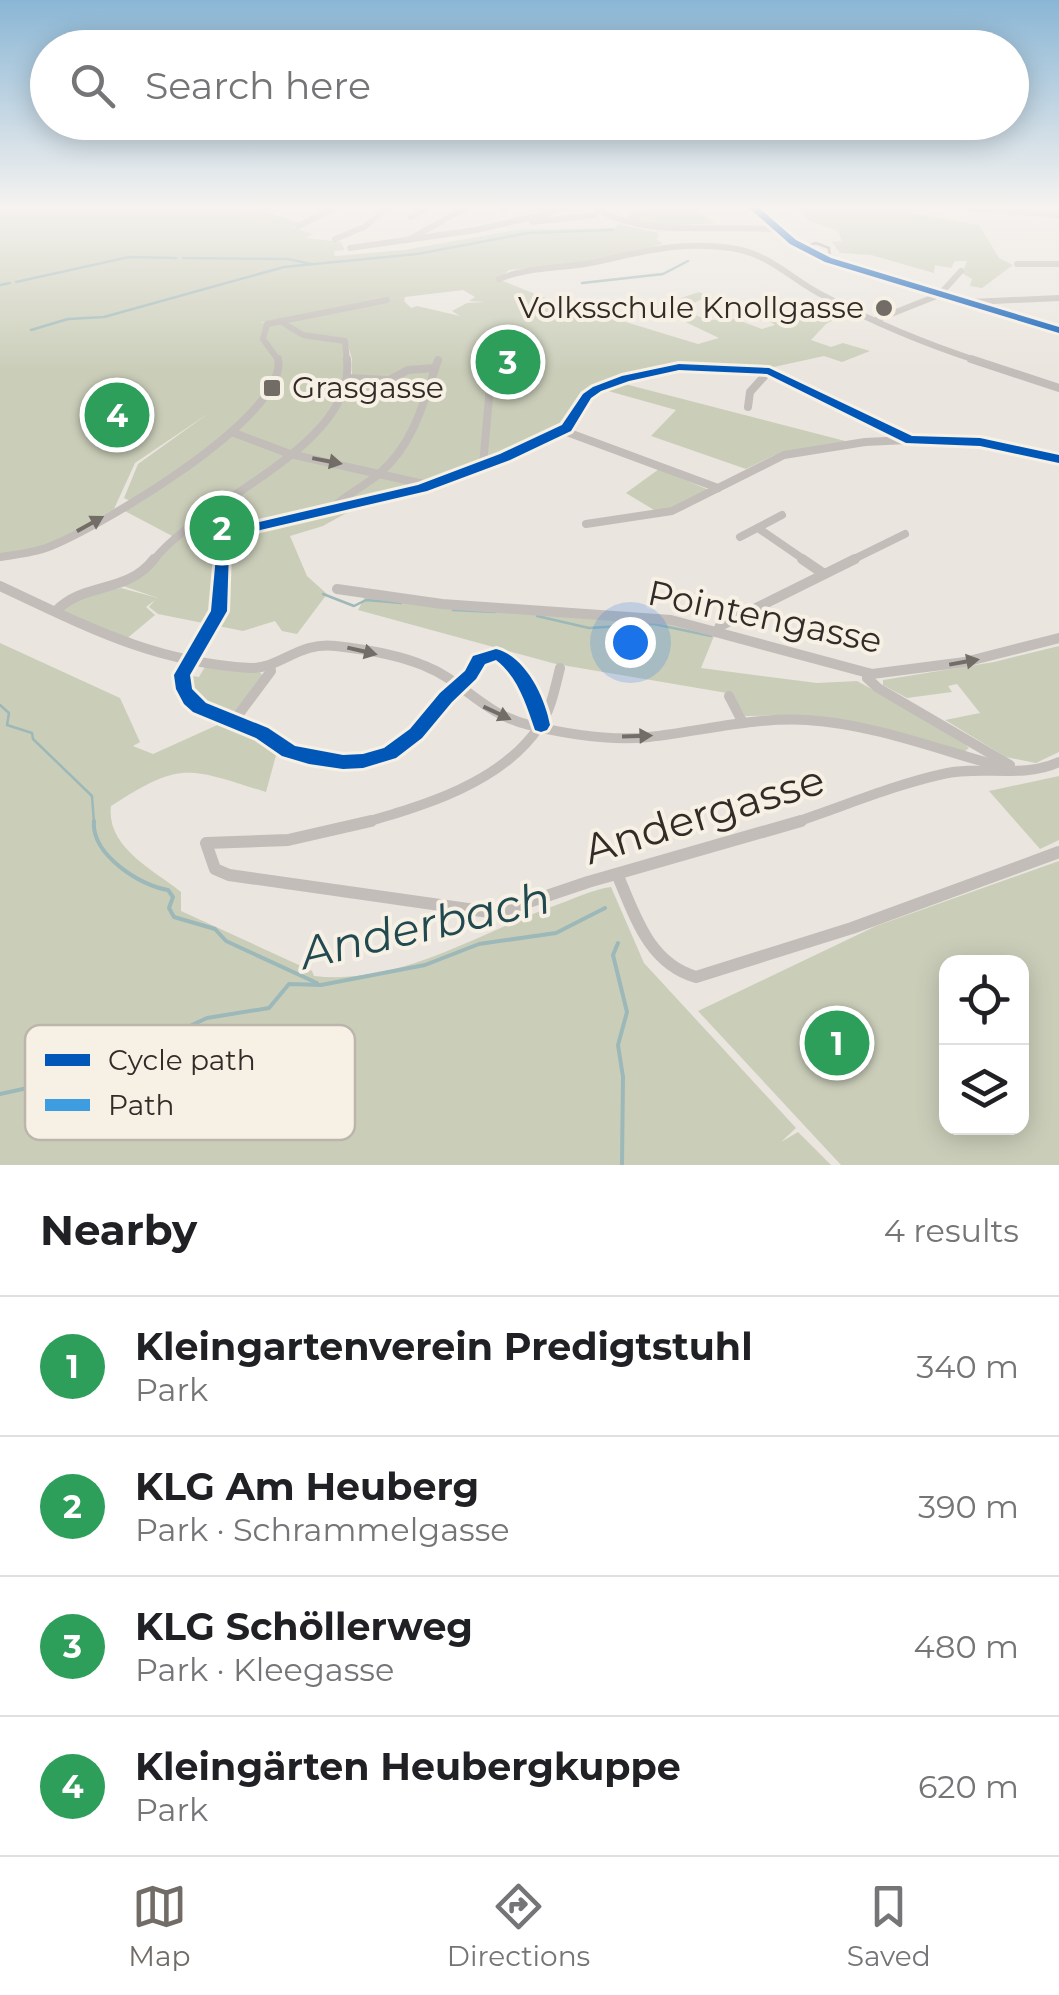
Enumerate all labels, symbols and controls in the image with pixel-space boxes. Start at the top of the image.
search box [30,30,1029,140]
icon: search [65,58,120,113]
text: Search here [145,62,371,109]
place label: Volksschule Knollgasse [518,289,864,326]
marker: Volksschule Knollgasse [873,297,895,319]
pin: 3 [476,324,540,400]
place label: Grasgasse [292,369,444,406]
marker: Grasgasse [261,377,283,399]
pin: 4 [84,378,150,452]
one-way arrow [312,454,343,469]
pin: 2 [190,490,254,566]
one-way arrow [76,516,105,533]
street label: Pointengasse [644,571,886,662]
your location [605,617,656,668]
one-way arrow [347,644,378,659]
one-way arrow [949,653,980,669]
one-way arrow [483,705,512,722]
one-way arrow [622,728,654,744]
street label: Andergasse [578,753,830,875]
water label: Anderbach [292,869,555,981]
map controls [939,955,1029,1135]
button: locate [939,955,1029,1045]
pin: 1 [804,1006,870,1080]
legend [25,1025,355,1140]
text: Cycle path [108,1043,256,1077]
button: layers [939,1045,1029,1135]
text: Path [108,1088,175,1122]
text: Nearby [40,1204,197,1256]
text: 4 results [884,1211,1019,1250]
text: Kleingartenverein Predigtstuhl [135,1323,753,1370]
text: 1 [66,1347,79,1386]
text: 340 m [916,1347,1019,1386]
text: Park [135,1370,208,1409]
text: KLG Am Heuberg [135,1463,479,1510]
text: 2 [63,1487,82,1526]
text: 390 m [918,1487,1019,1526]
text: Park · Schrammelgasse [135,1510,510,1549]
text: KLG Schöllerweg [135,1603,473,1650]
text: 3 [63,1627,82,1666]
text: 480 m [914,1627,1019,1666]
text: Park · Kleegasse [135,1650,394,1689]
text: Kleingärten Heubergkuppe [135,1743,681,1790]
text: 4 [61,1767,84,1806]
text: 620 m [918,1767,1019,1806]
text: Park [135,1790,208,1829]
tab: Map [128,1879,190,1973]
tab: Directions [447,1879,590,1973]
tab: Saved [847,1879,931,1973]

